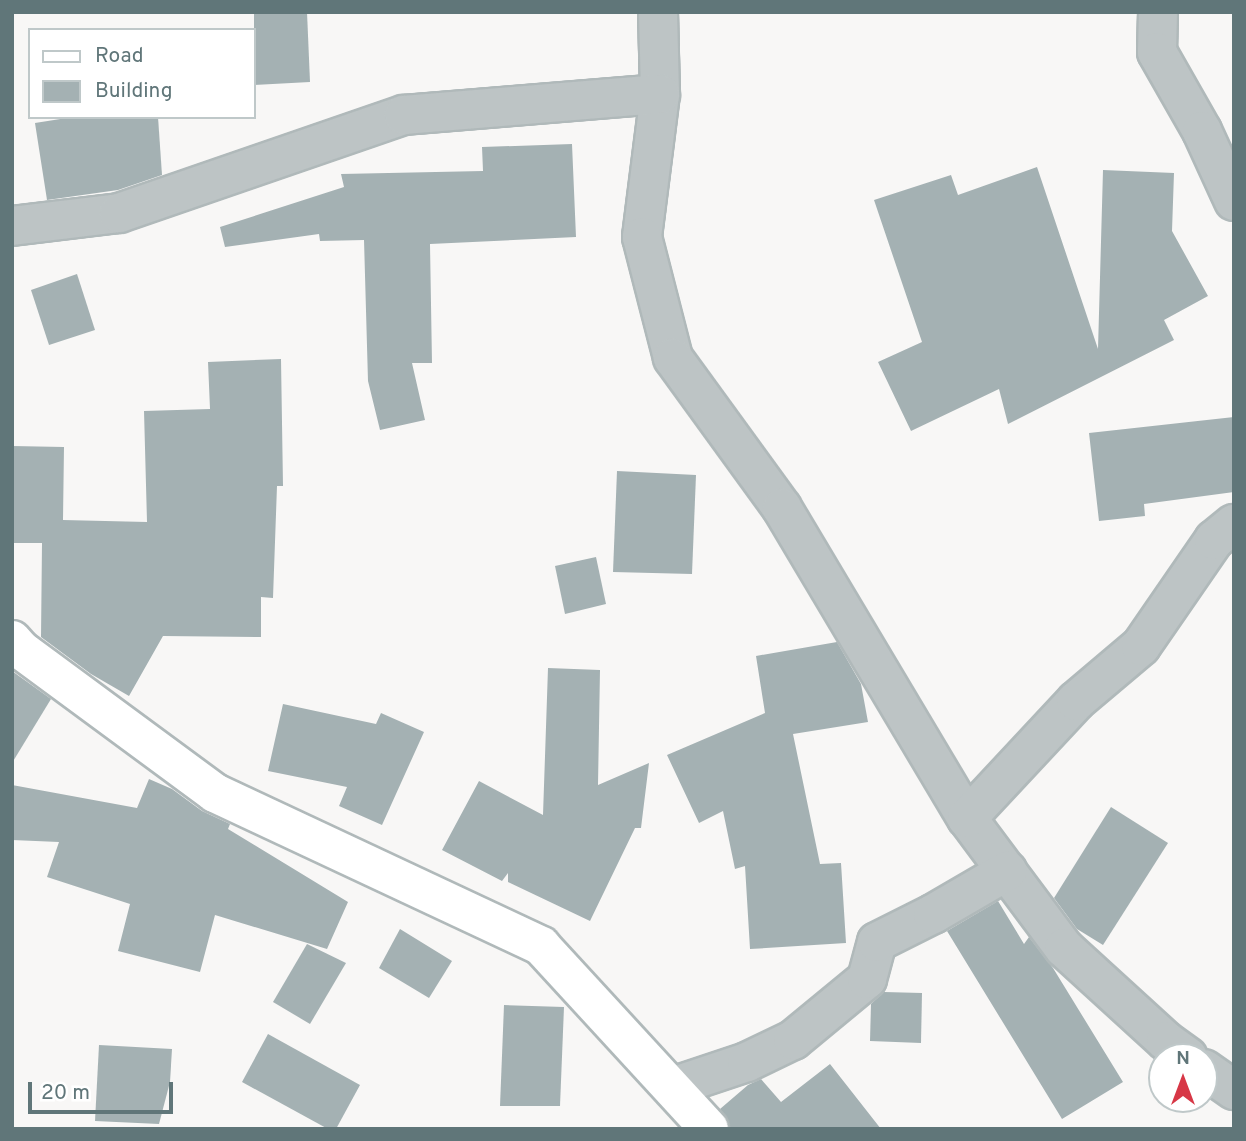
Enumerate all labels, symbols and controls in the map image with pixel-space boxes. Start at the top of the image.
legend [28,28,256,119]
text: Road [95,43,144,70]
text: Building [95,78,173,105]
north arrow [1148,1043,1218,1113]
text: N [1176,1047,1190,1071]
scale bar [32,1068,177,1112]
text: 20 m [41,1080,90,1107]

